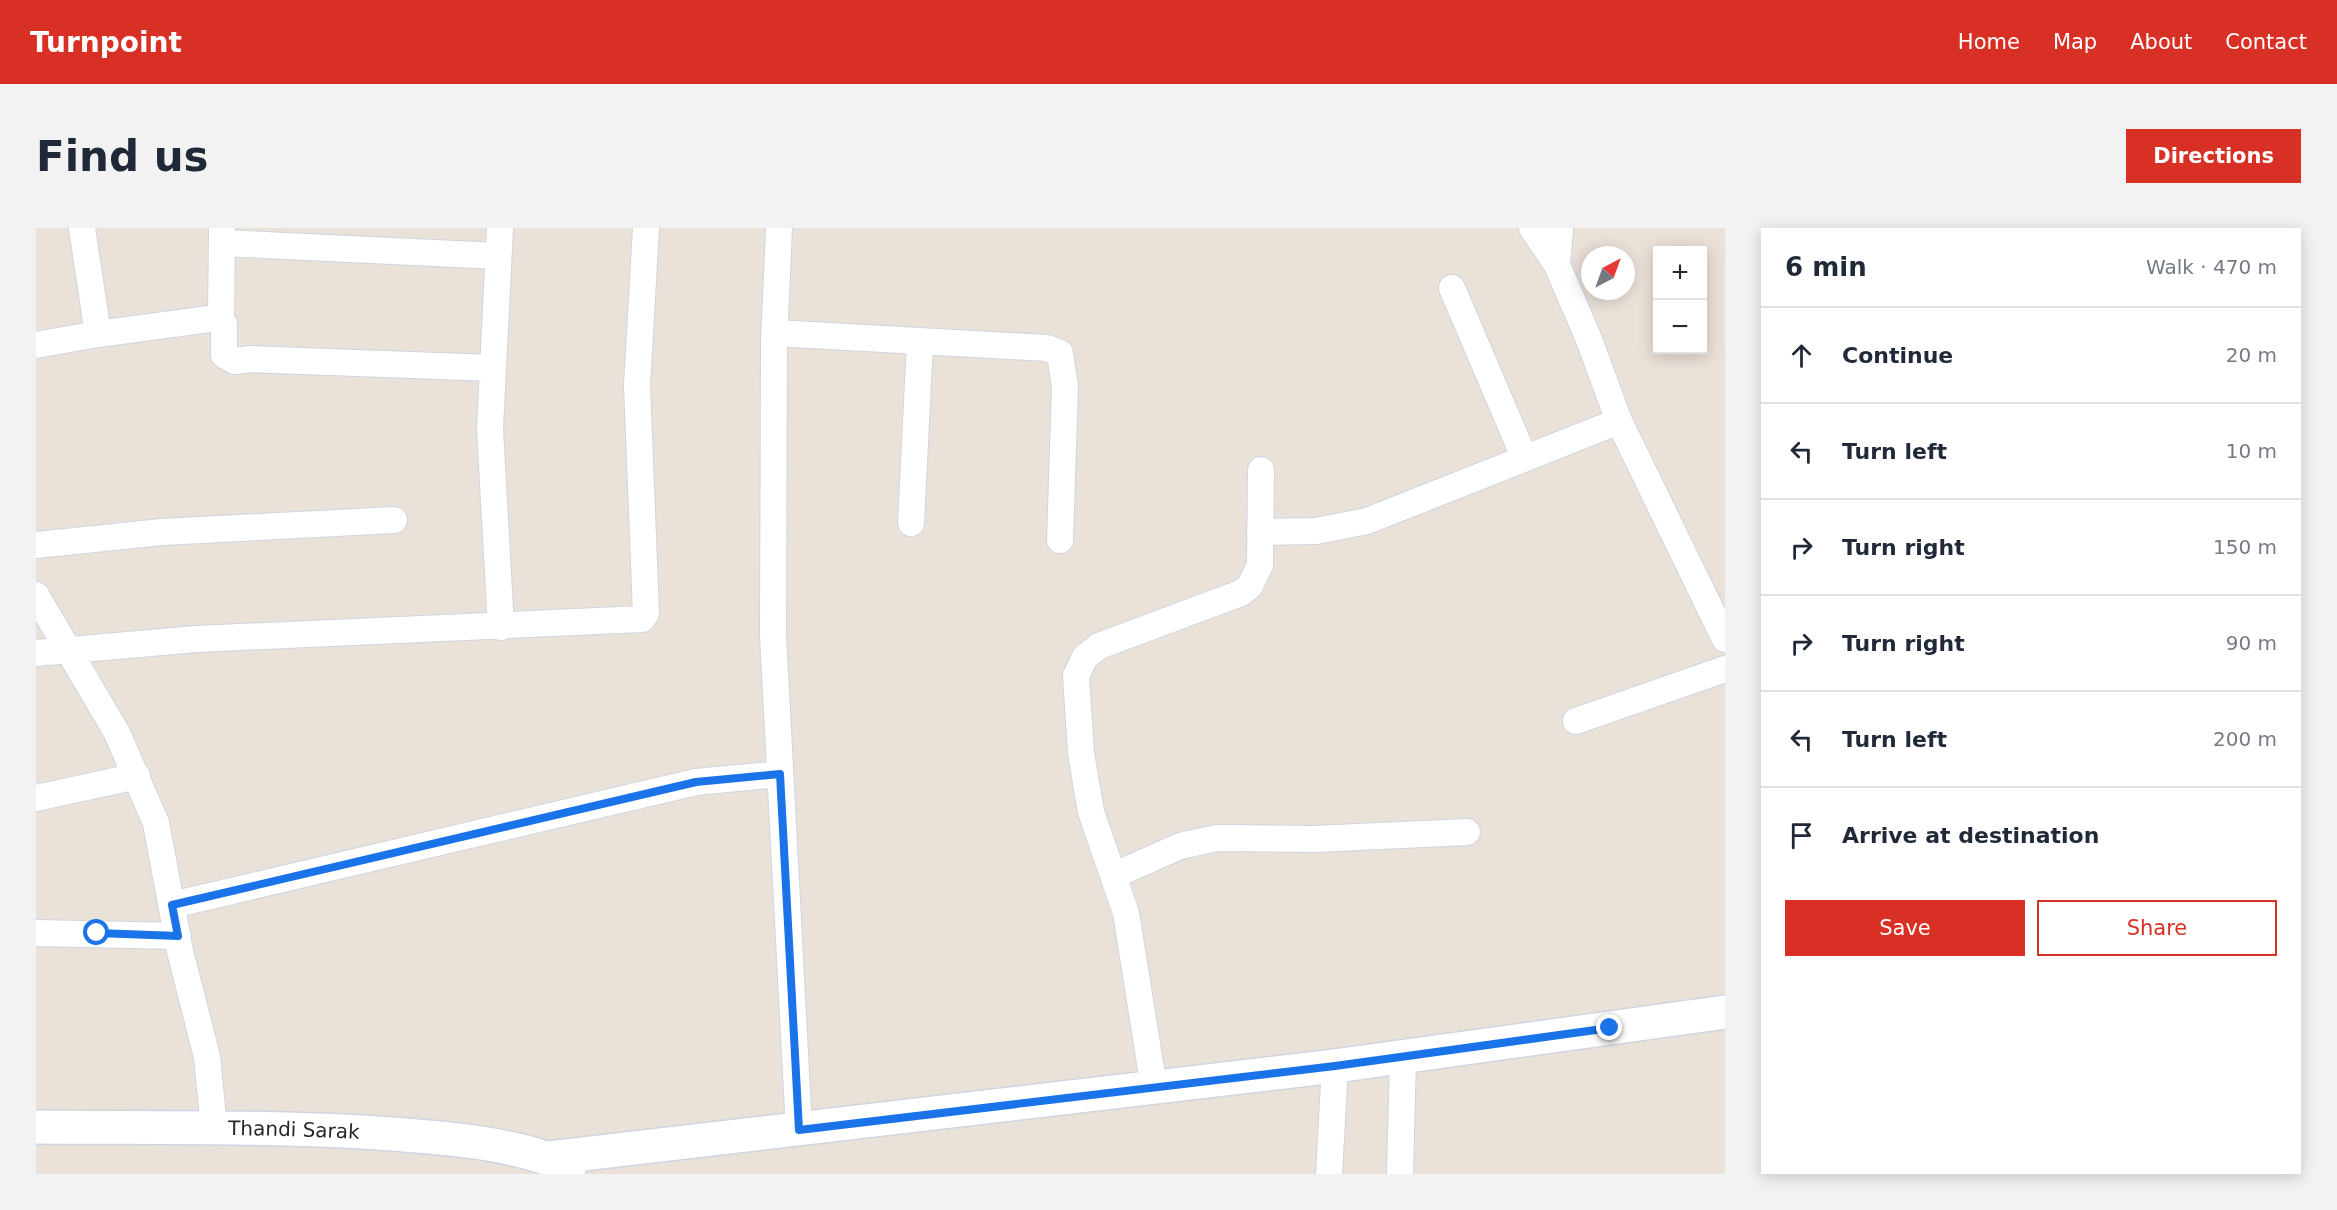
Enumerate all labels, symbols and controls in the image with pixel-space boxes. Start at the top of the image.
text: Turnpoint [30,26,182,59]
text: Home [1958,30,2020,54]
text: Map [2053,30,2097,54]
text: About [2130,30,2192,54]
text: Contact [2225,30,2307,54]
button: Directions [2126,129,2301,183]
text: Find us [36,132,209,181]
north arrow [1581,246,1635,300]
map controls [1653,246,1707,354]
button: + [1653,246,1707,300]
text: 6 min [1785,252,1867,282]
text: Walk · 470 m [2146,255,2277,279]
button: − [1653,300,1707,354]
icon: ahead [1785,339,1818,372]
text: Continue [1842,343,1953,368]
text: 20 m [2226,343,2277,367]
icon: left [1785,435,1818,468]
text: Turn left [1842,439,1947,464]
text: 10 m [2226,439,2277,463]
icon: right [1785,531,1818,564]
text: Turn right [1842,535,1965,560]
text: 150 m [2213,535,2277,559]
icon: right [1785,627,1818,660]
text: Turn right [1842,631,1965,656]
text: 90 m [2226,631,2277,655]
icon: left [1785,723,1818,756]
text: Turn left [1842,727,1947,752]
text: 200 m [2213,727,2277,751]
icon: arrive [1785,819,1818,852]
text: Arrive at destination [1842,823,2099,848]
button: Save [1785,900,2025,956]
button: Share [2037,900,2277,956]
route start [83,919,109,945]
route end [1596,1014,1622,1040]
street label: Thandi Sarak [227,1116,361,1144]

